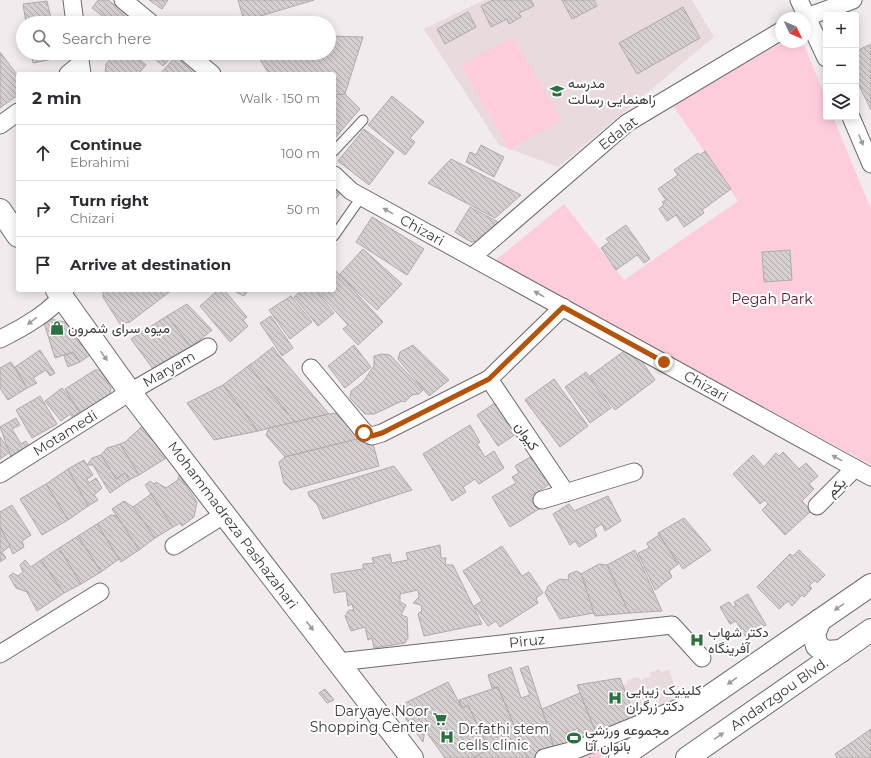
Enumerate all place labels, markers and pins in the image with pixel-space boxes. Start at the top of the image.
place label: مدرسه راهنمایی رسالت [568,74,656,108]
school or university icon: مدرسه راهنمایی رسالت [549,83,565,99]
place label: میوه سرای شمرون [68,319,170,337]
shop icon: میوه سرای شمرون [49,320,65,336]
place label: دکتر شهاب آفرینگاه [708,623,769,657]
hospital icon: دکتر شهاب آفرینگاه [689,632,705,648]
place label: کلینیک زیبایی دکتر زرگران [626,681,701,715]
hospital icon: کلینیک زیبایی دکتر زرگران [607,690,623,706]
place label: Daryaye Noor Shopping Center [310,702,429,736]
supermarket icon: Daryaye Noor Shopping Center [432,711,448,727]
place label: Dr.fathi stem cells clinic [458,720,549,754]
place label: مجموعه ورزشی بانوان آتا [585,721,669,755]
hospital icon: Dr.fathi stem cells clinic [439,729,455,745]
sports icon: مجموعه ورزشی بانوان آتا [566,730,582,746]

